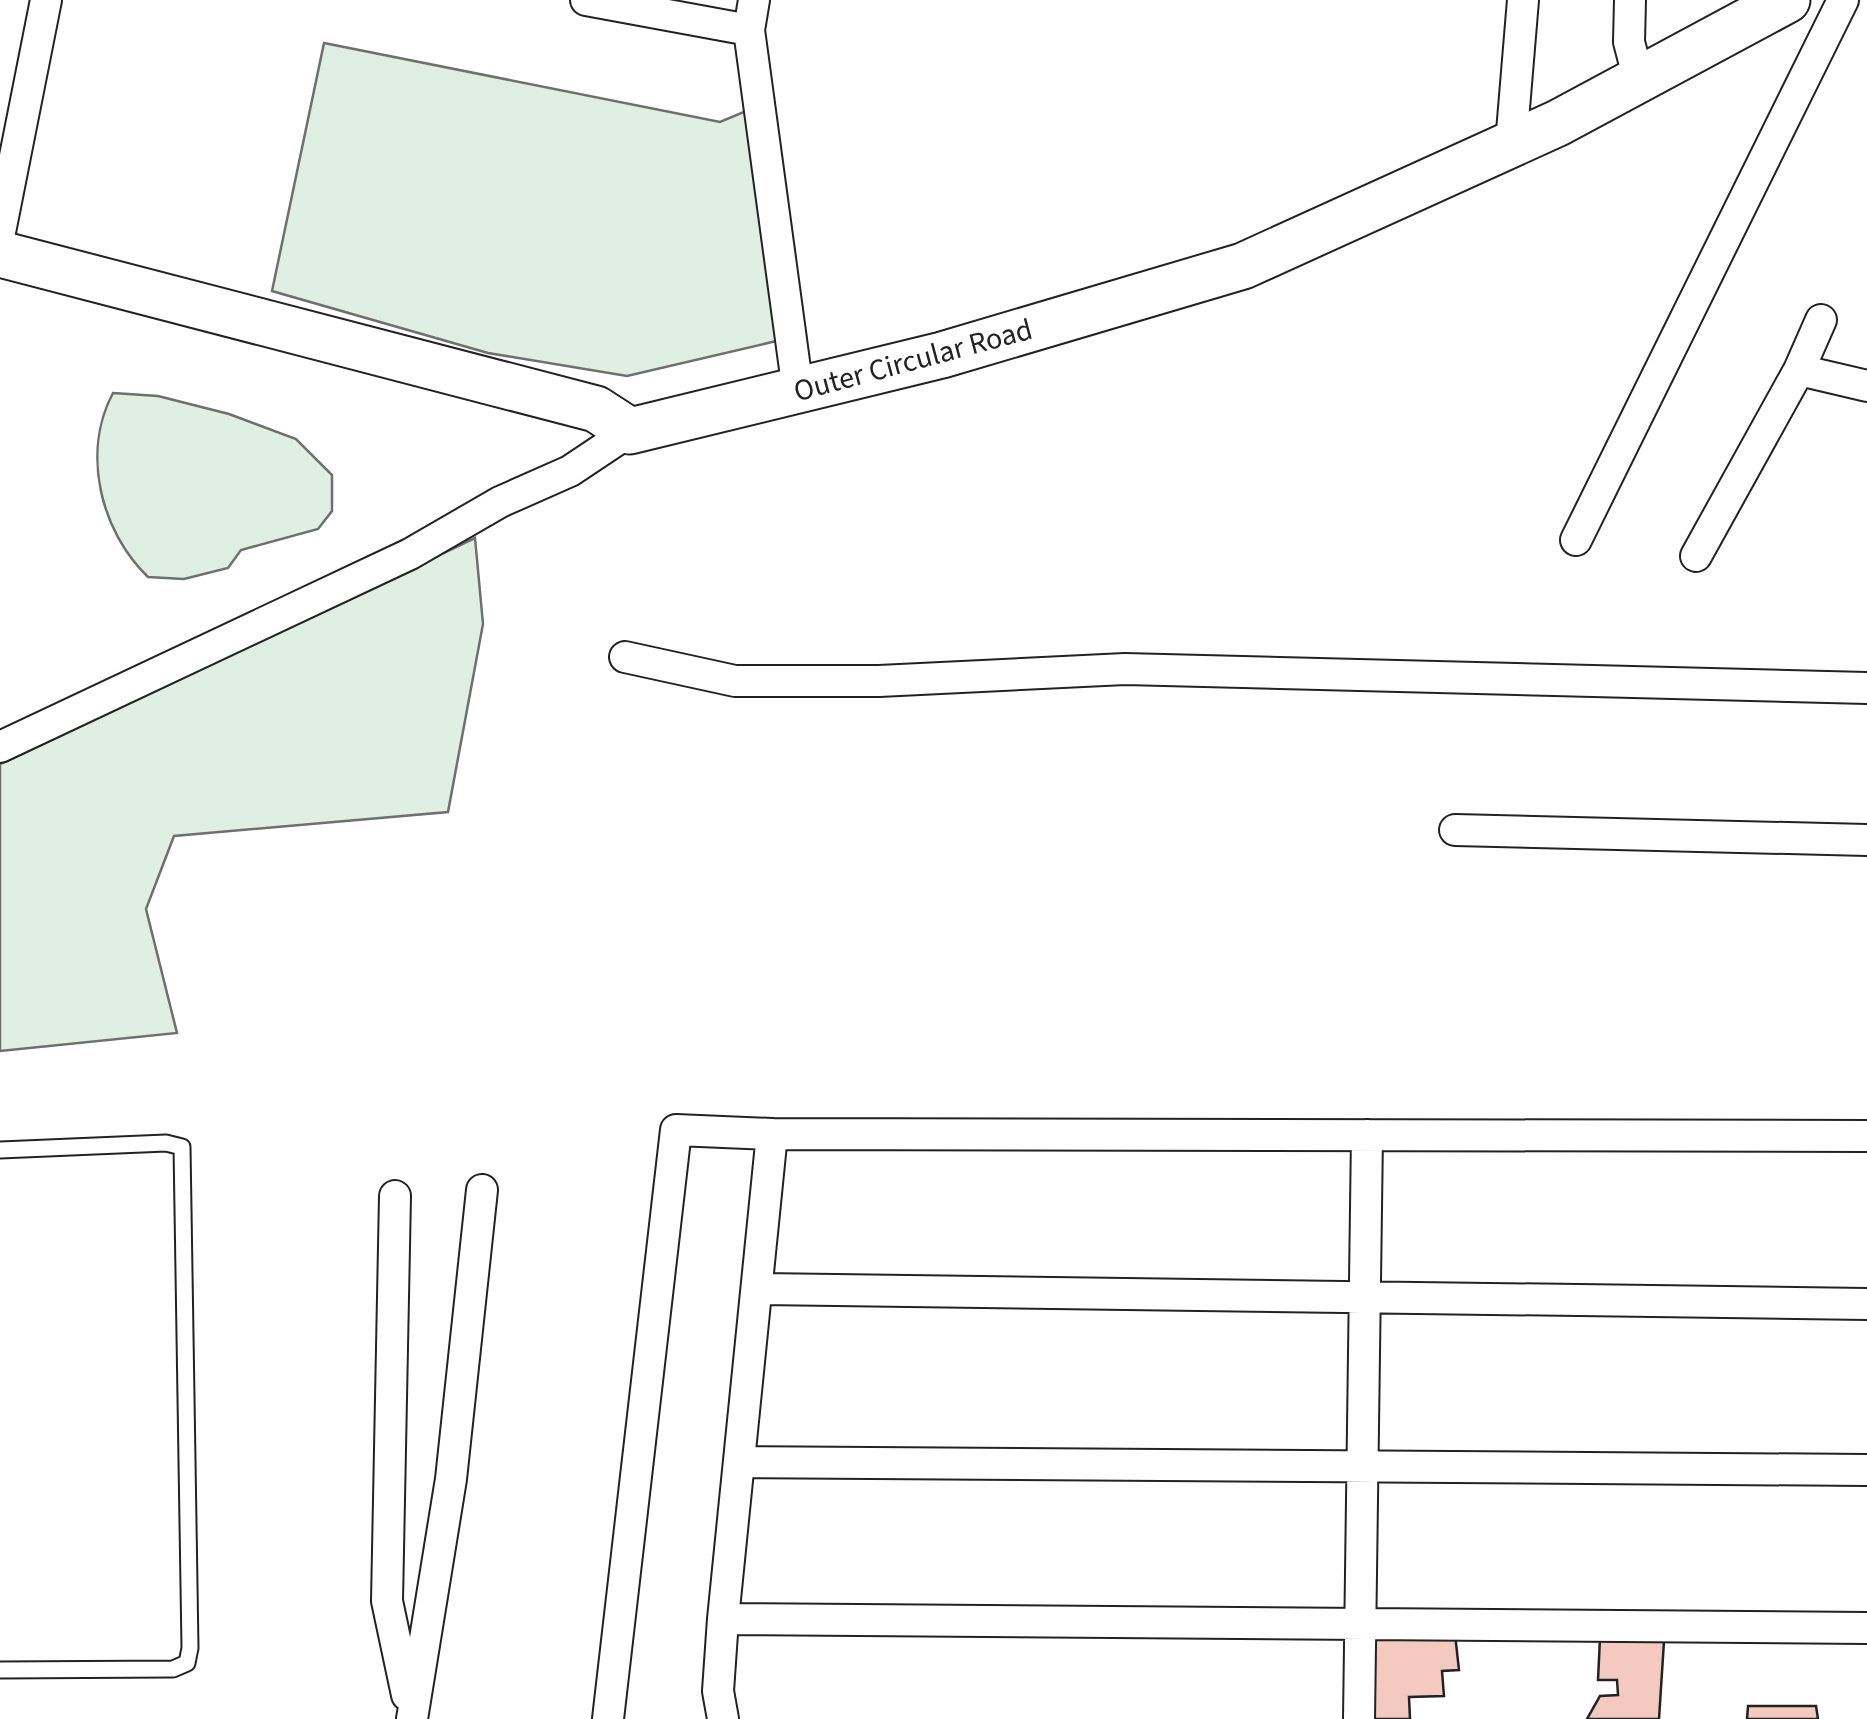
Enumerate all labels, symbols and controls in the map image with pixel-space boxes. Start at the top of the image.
street label: Outer Circular Road [789,308,1037,413]

